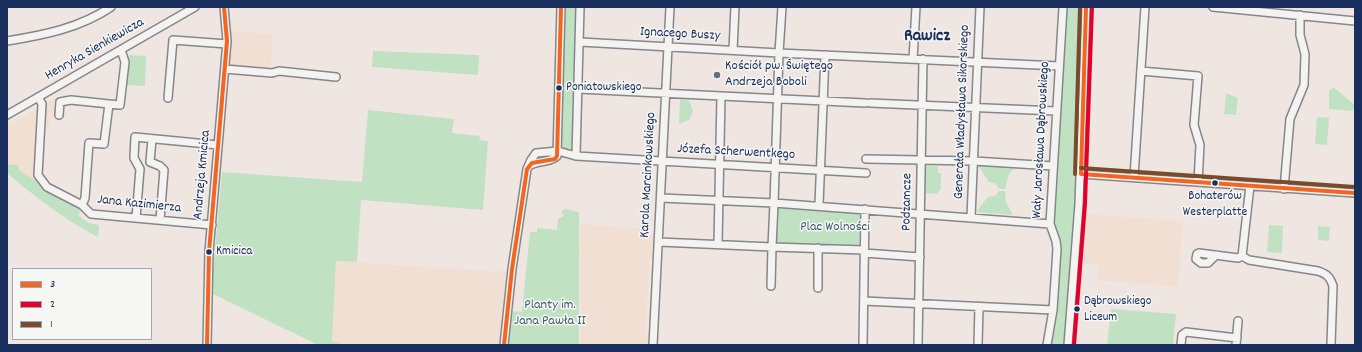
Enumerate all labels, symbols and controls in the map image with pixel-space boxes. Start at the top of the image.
street label: Henryka Sienkiewicza [43,15,147,85]
street label: Generała Władysława Sikorskiego [952,24,974,200]
street label: Ignacego Buszy [639,25,721,45]
district label: Rawicz [904,27,950,49]
place label: Kościół pw. Świętego Andrzeja Boboli [725,59,833,92]
street label: Wały Jarosława Dąbrowskiego [1029,61,1055,219]
marker: Kościół pw. Świętego Andrzeja Boboli [712,70,722,80]
place label: Poniatowskiego [566,80,642,96]
marker: Poniatowskiego [554,83,564,93]
street label: Karola Marcinkowskiego [637,112,661,238]
street label: Andrzeja Kmicica [191,130,215,220]
street label: Józefa Scherwentkego [677,142,795,164]
street label: Podzamcze [899,173,917,231]
marker: Bohaterów Westerplatte [1210,178,1220,188]
place label: Bohaterów Westerplatte [1183,189,1247,220]
street label: Jana Kazimierza [96,192,182,218]
park label: Plac Wolności [800,220,870,236]
place label: Kmicica [216,244,252,260]
marker: Kmicica [204,247,214,257]
legend [12,268,152,340]
text: 3 [50,276,55,293]
place label: Dąbrowskiego Liceum [1084,294,1151,325]
text: 2 [50,296,55,313]
park label: Planty im. Jana Pawła II [514,298,586,330]
marker: Dąbrowskiego Liceum [1072,304,1082,314]
text: 1 [50,316,53,333]

